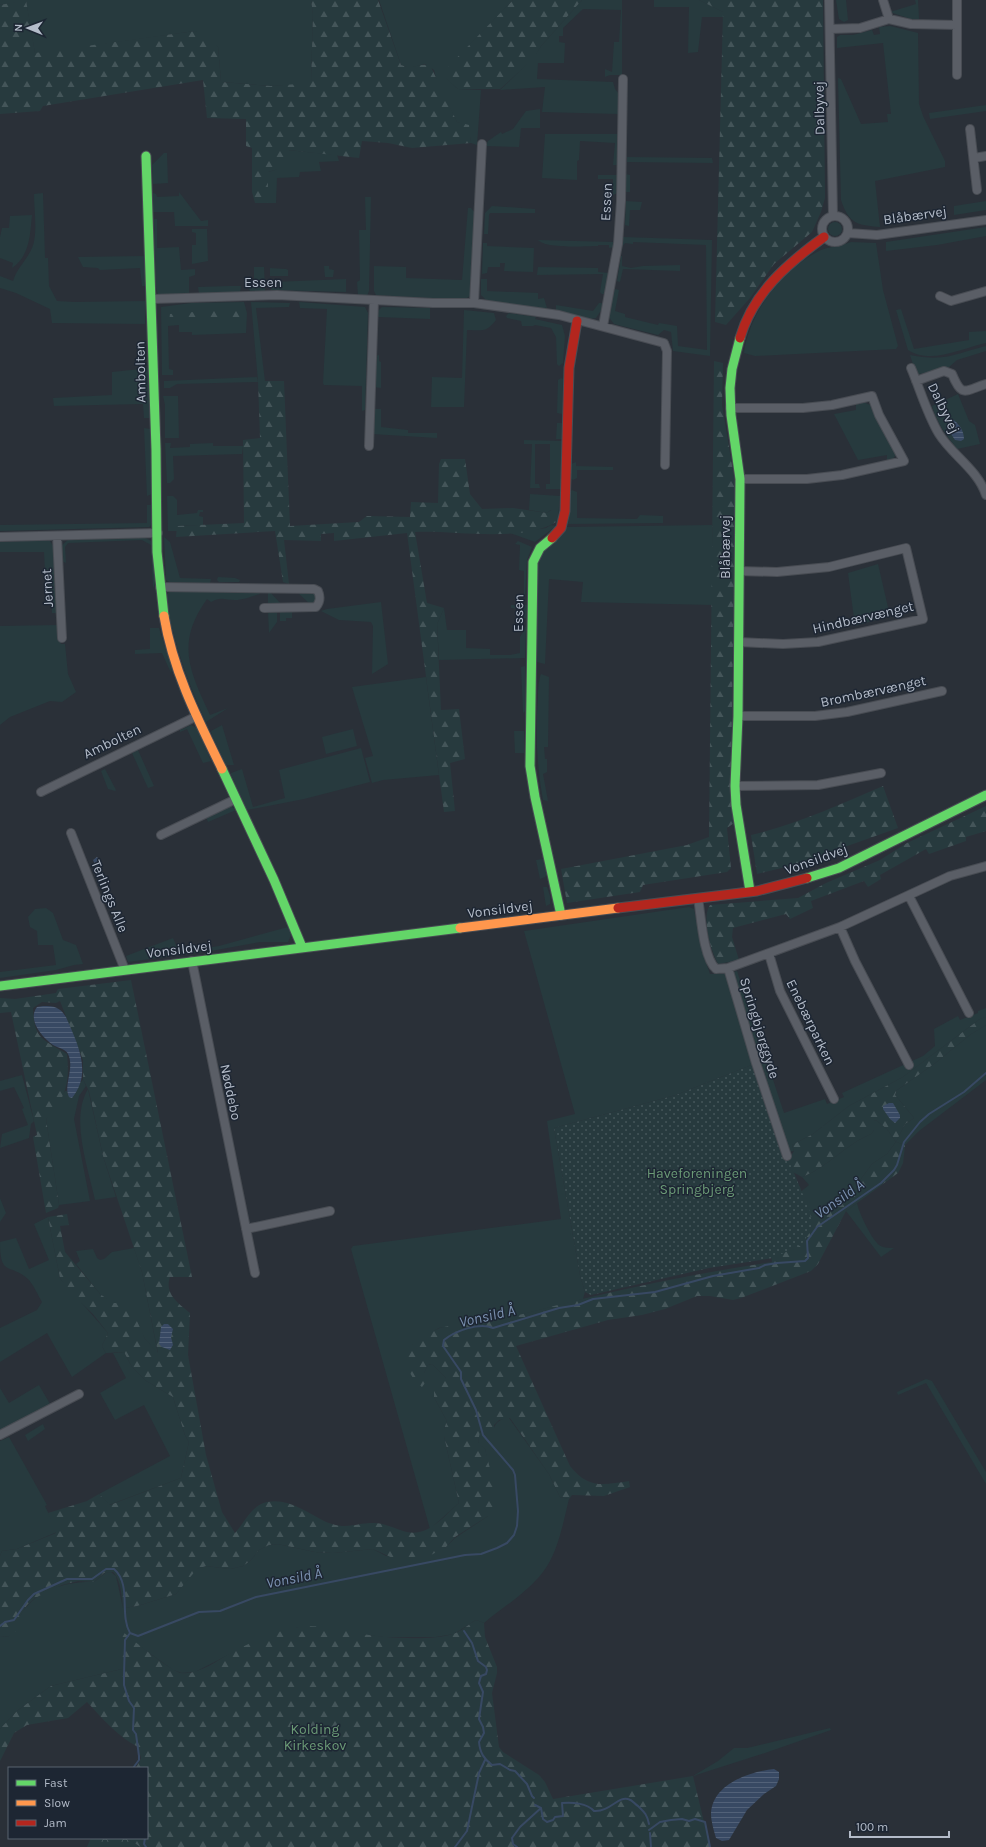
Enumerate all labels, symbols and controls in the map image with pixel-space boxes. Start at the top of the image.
north arrow [8,8,48,48]
text: N [12,24,25,32]
street label: Dalbyvej [811,81,828,135]
street label: Essen [597,182,616,222]
street label: Blåbærvej [882,203,948,228]
street label: Essen [244,274,282,291]
street label: Ambolten [131,341,150,403]
street label: Dalbyvej [924,380,963,436]
street label: Blåbærvej [717,515,734,579]
street label: Jernet [38,568,57,608]
street label: Essen [510,594,527,632]
street label: Hindbærvænget [811,598,915,637]
street label: Brombærvænget [819,672,927,711]
street label: Ambolten [81,720,144,763]
street label: Vonsildvej [782,840,850,879]
street label: Terlings Alle [87,858,132,935]
street label: Vonsildvej [466,897,534,922]
street label: Vonsildvej [145,937,213,962]
street label: Springbjerggyde [736,975,783,1081]
street label: Enebærparken [782,977,839,1068]
street label: Nøddebo [216,1062,245,1122]
park label: Haveforeningen Springbjerg [647,1165,747,1198]
water label: Vonsild Å [811,1175,868,1223]
water label: Vonsild Å [457,1301,517,1331]
water label: Vonsild Å [265,1564,324,1592]
park label: Kolding Kirkeskov [284,1721,346,1754]
legend [8,1767,148,1839]
text: Fast [44,1776,68,1790]
text: Slow [44,1796,70,1810]
scale bar [850,1813,949,1839]
text: Jam [44,1816,67,1830]
text: 100 m [856,1820,888,1834]

